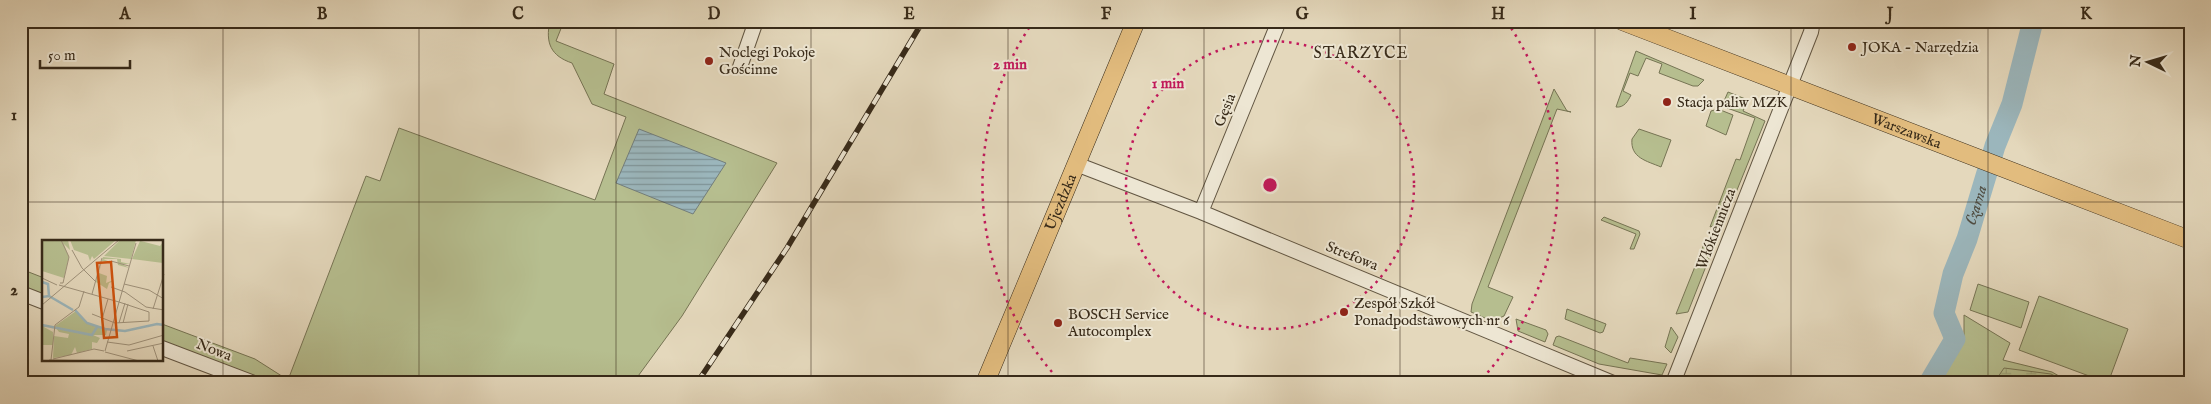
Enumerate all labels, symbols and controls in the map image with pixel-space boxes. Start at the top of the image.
text: A [119,5,132,25]
text: B [317,5,328,25]
text: C [512,5,524,25]
text: D [708,5,721,25]
text: E [903,5,915,25]
text: F [1101,5,1112,25]
text: G [1296,5,1309,25]
text: H [1491,5,1505,25]
text: I [1690,5,1697,25]
text: J [1885,5,1894,25]
text: K [2080,5,2093,25]
scale bar [40,38,130,70]
place label: JOKA - Narzędzia [1860,38,1979,57]
north arrow [2124,38,2174,88]
marker: JOKA - Narzędzia [1846,41,1858,53]
place label: Noclegi Pokoje Gościnne [719,43,815,79]
district label: STARZYCE [1314,44,1408,64]
text: 50 m [48,46,76,65]
text: N [2126,54,2146,69]
marker: Noclegi Pokoje Gościnne [703,55,715,67]
text: 2 min [993,55,1027,74]
text: 1 min [1152,74,1184,93]
street label: Gęsia [1210,90,1240,130]
place label: Stacja paliw MZK [1677,93,1787,112]
marker: Stacja paliw MZK [1661,96,1673,108]
text: 1 [11,106,17,126]
street label: Warszawska [1869,109,1945,153]
street label: Ujezdzka [1040,170,1081,233]
centre of rings [1261,176,1279,194]
water label: Czarna [1962,183,1993,228]
street label: Włókiennicza [1692,185,1740,272]
street label: Strefowa [1323,237,1381,275]
inset map [42,240,164,362]
text: 2 [10,281,18,301]
place label: Zespół Szkół Ponadpodstawowych nr 6 [1354,294,1510,330]
place label: BOSCH Service Autocomplex [1067,305,1169,341]
marker: Zespół Szkół Ponadpodstawowych nr 6 [1338,306,1350,318]
marker: BOSCH Service Autocomplex [1052,317,1064,329]
street label: Nowa [193,335,235,366]

